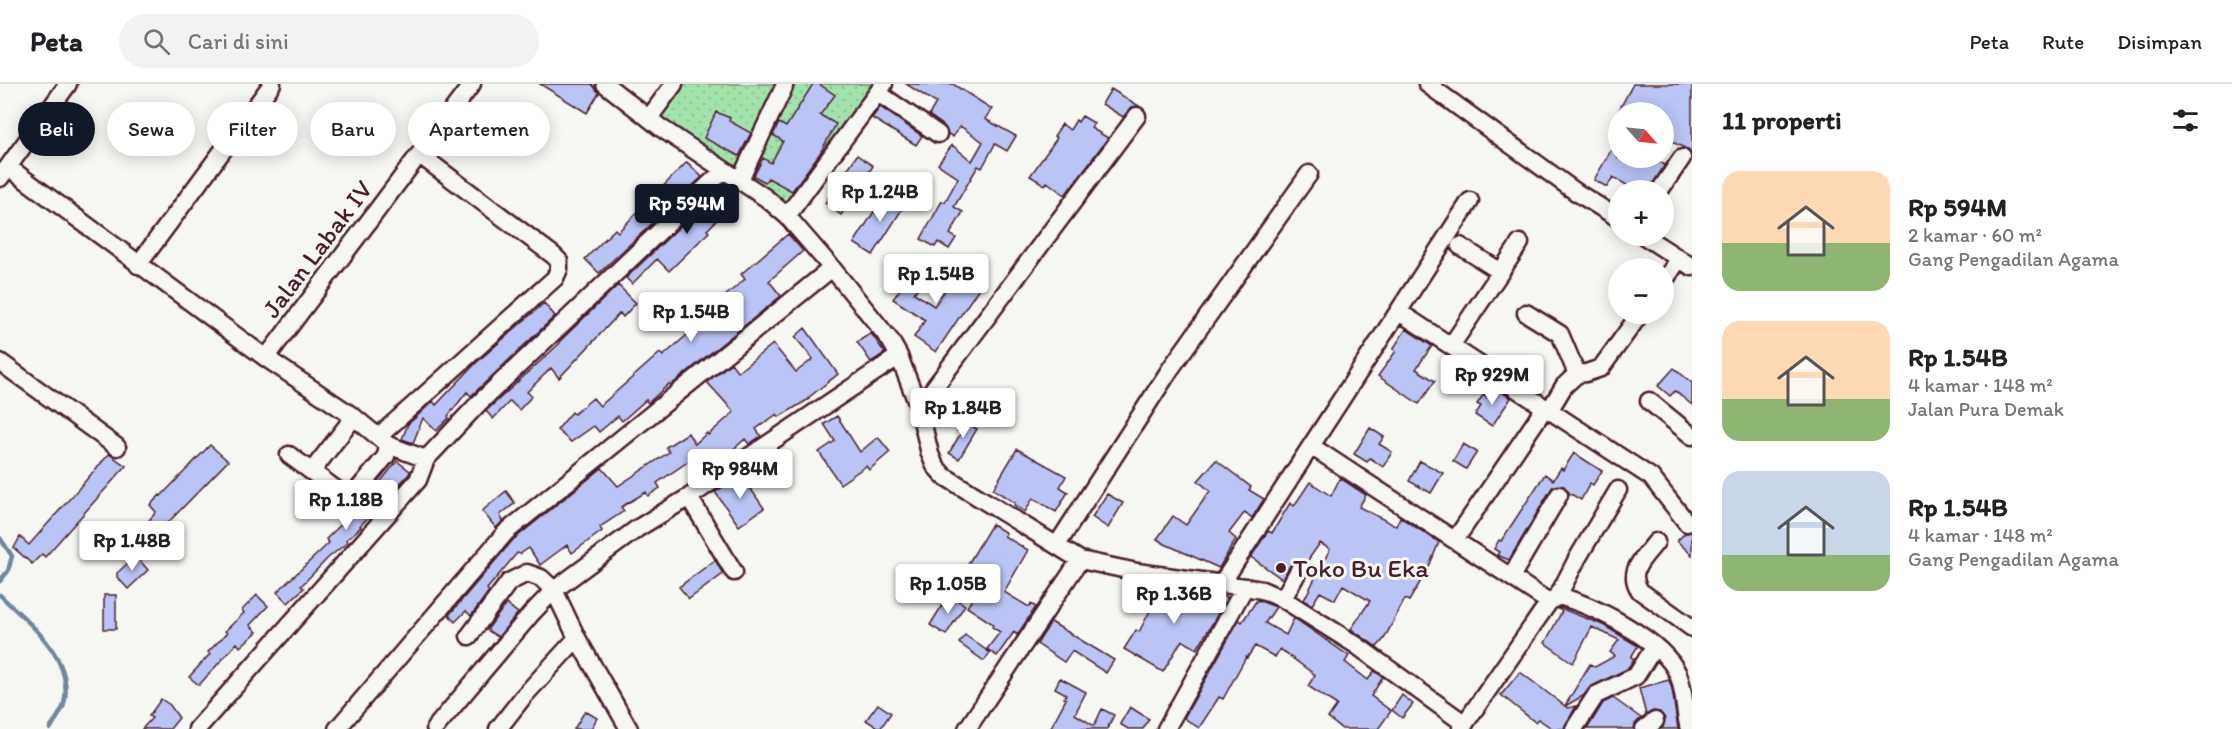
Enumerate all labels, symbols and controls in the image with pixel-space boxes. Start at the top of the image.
search box [119,14,539,68]
text: Peta [30,24,83,58]
icon: search [140,25,173,58]
text: Cari di sini [188,28,289,55]
text: Peta [1969,29,2009,54]
text: Rute [2042,29,2084,54]
text: Disimpan [2117,29,2202,54]
chip: Beli [18,102,95,156]
chip: Sewa [107,102,195,156]
chip: Filter [207,102,298,156]
chip: Baru [310,102,396,156]
chip: Apartemen [408,102,550,156]
north arrow [1608,102,1674,168]
map controls [1608,102,1674,324]
text: 11 properti [1722,104,1842,136]
icon: filters [2169,104,2202,137]
pin: Rp 1.24B [818,172,942,223]
street label: Jalan Labak IV [255,174,379,324]
text: Rp 1.24B [842,179,918,203]
button: + [1608,180,1674,246]
pin: Rp 594M [632,184,742,235]
text: Rp 594M [649,191,725,215]
text: Rp 594M [1908,191,2007,223]
icon: home [1770,195,1842,267]
text: 2 kamar · 60 m² [1908,223,2042,247]
text: Gang Pengadilan Agama [1908,247,2119,271]
pin: Rp 1.54B [874,254,998,305]
button: − [1608,258,1674,324]
text: Rp 1.54B [898,261,974,285]
pin: Rp 1.54B [629,292,753,343]
text: Rp 1.54B [653,299,729,323]
text: Rp 1.54B [1908,341,2008,373]
icon: home [1770,345,1842,417]
pin: Rp 929M [1437,355,1547,406]
text: Rp 929M [1455,362,1529,386]
text: 4 kamar · 148 m² [1908,373,2053,397]
pin: Rp 1.84B [901,388,1025,439]
text: Rp 1.84B [924,395,1002,419]
text: Jalan Pura Demak [1908,397,2064,421]
pin: Rp 984M [685,449,795,500]
text: Rp 984M [702,456,778,480]
pin: Rp 1.18B [284,480,408,531]
text: Rp 1.18B [309,487,383,511]
text: Rp 1.54B [1908,491,2008,523]
icon: home [1770,495,1842,567]
pin: Rp 1.48B [70,521,194,572]
text: 4 kamar · 148 m² [1908,523,2053,547]
text: Rp 1.48B [93,528,171,552]
text: Gang Pengadilan Agama [1908,547,2119,571]
place label: Toko Bu Eka [1293,552,1429,584]
marker: Toko Bu Eka [1274,561,1288,575]
pin: Rp 1.05B [886,564,1010,615]
text: Rp 1.05B [909,571,987,595]
pin: Rp 1.36B [1112,574,1236,625]
text: Rp 1.36B [1136,581,1212,605]

